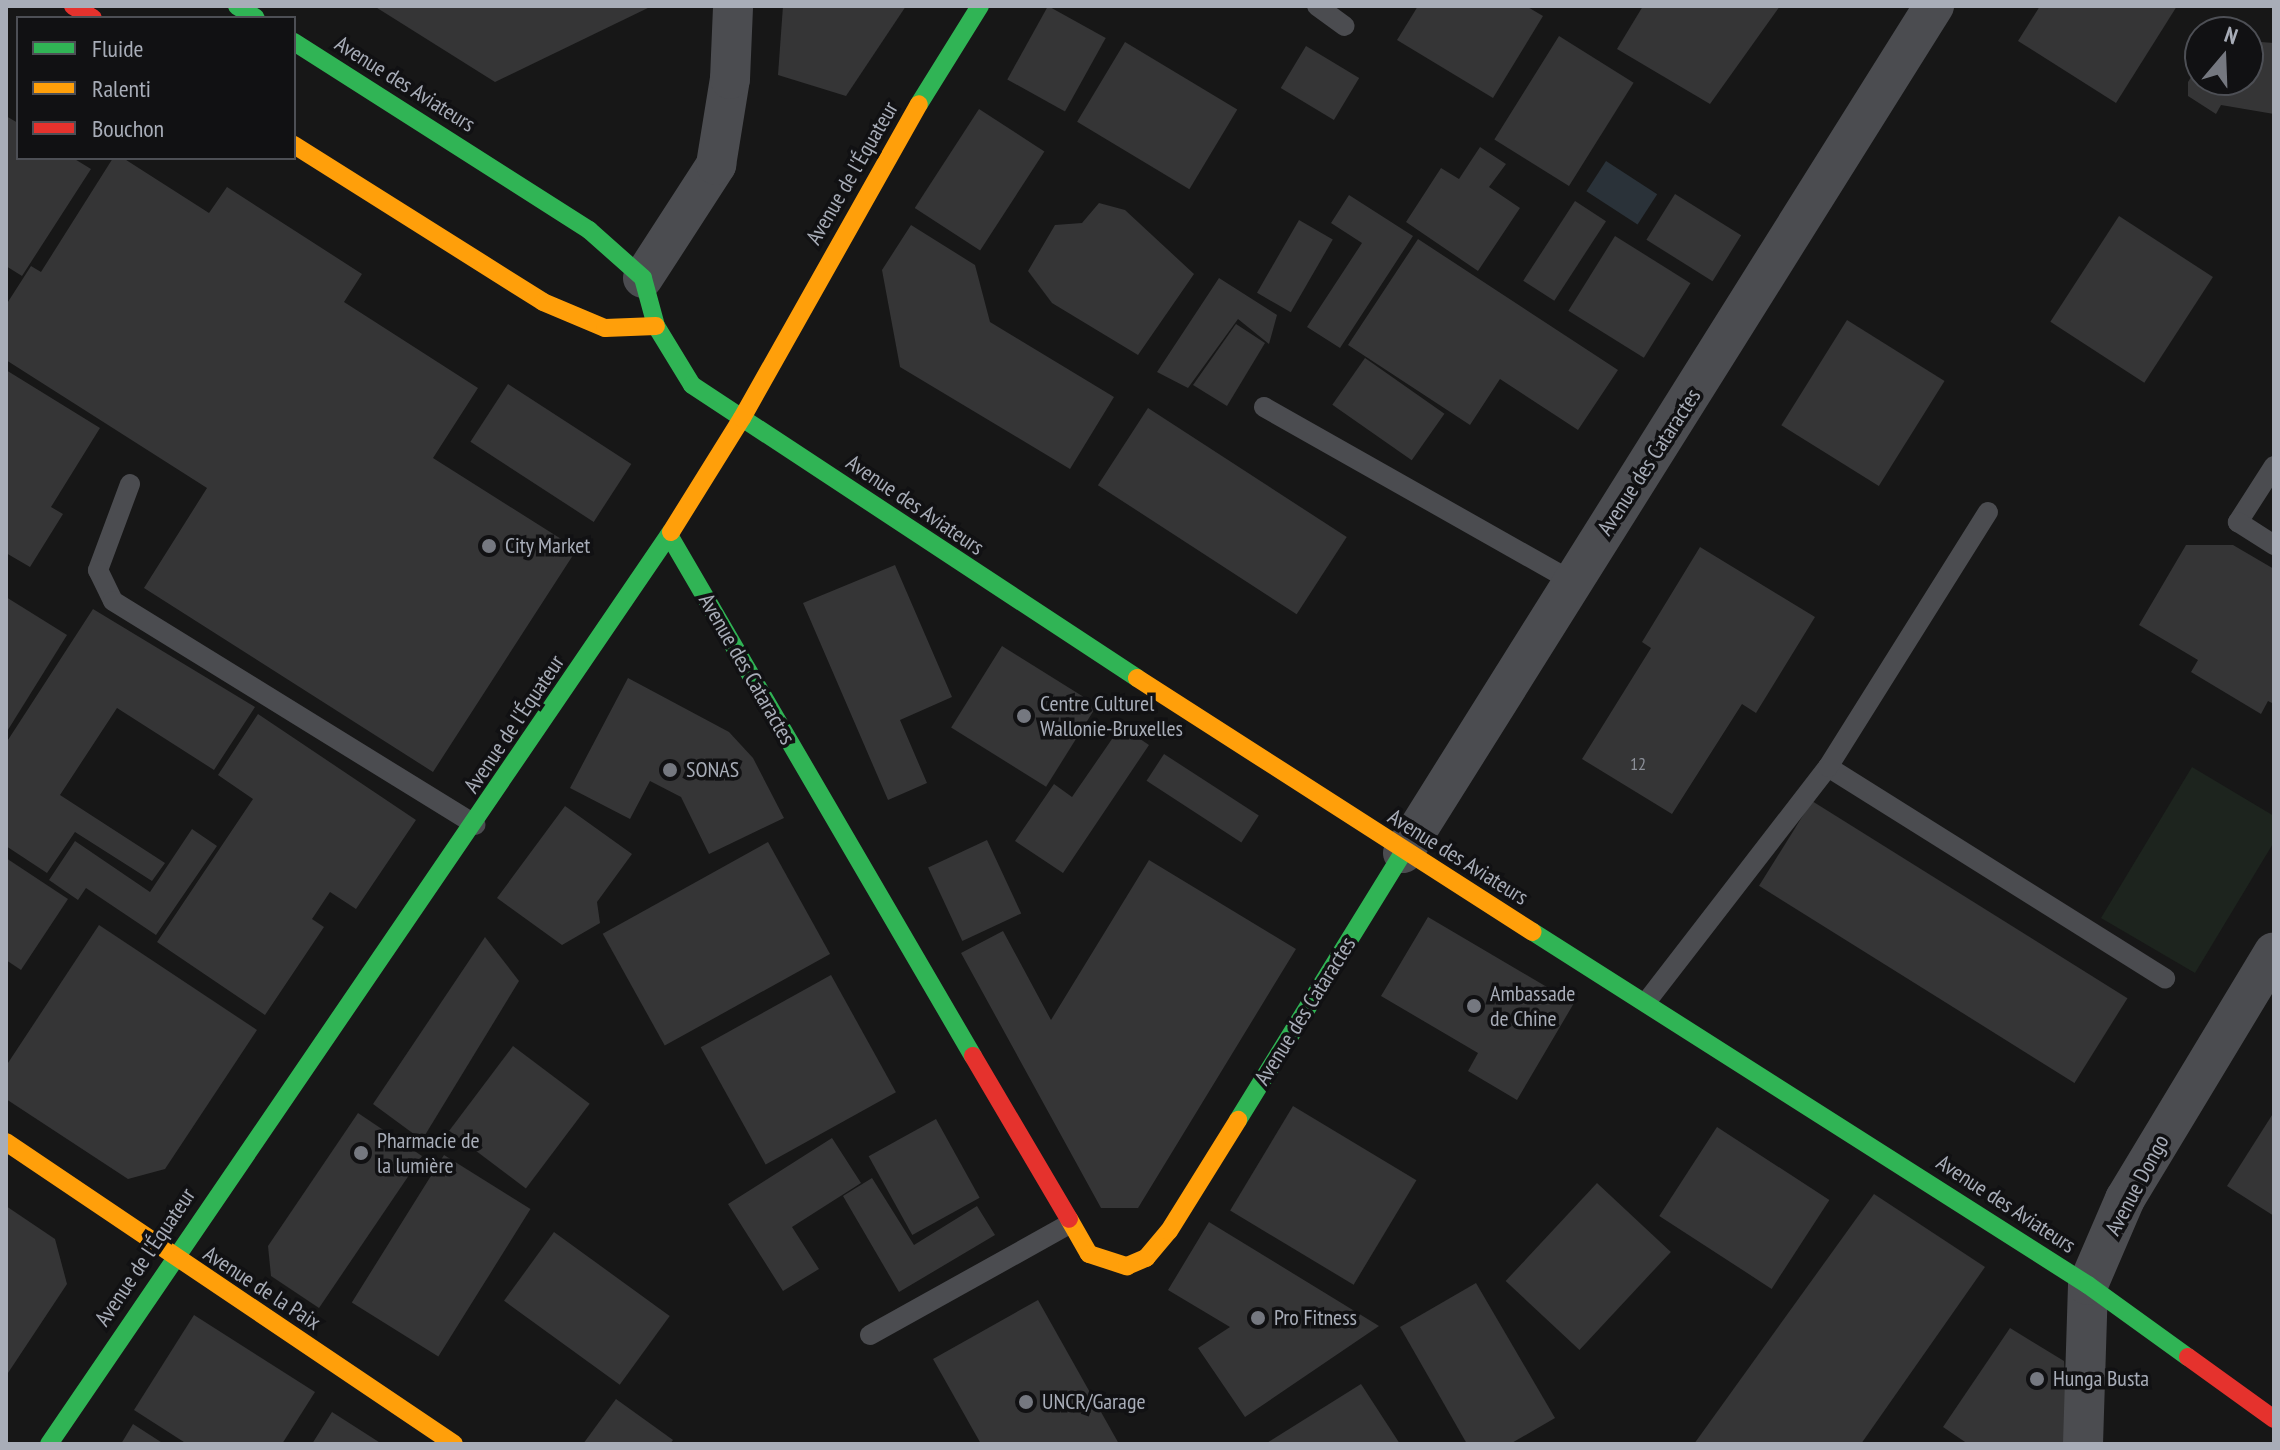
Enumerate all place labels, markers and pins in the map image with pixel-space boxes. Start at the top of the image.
place label: City Market [505,533,591,559]
marker: City Market [480,537,498,555]
place label: Centre Culturel Wallonie-Bruxelles [1040,690,1183,742]
marker: Centre Culturel Wallonie-Bruxelles [1015,707,1033,725]
place label: SONAS [686,757,739,783]
marker: SONAS [661,761,679,779]
place label: Ambassade de Chine [1490,980,1575,1032]
marker: Ambassade de Chine [1465,997,1483,1015]
place label: Pharmacie de la lumière [377,1127,480,1178]
marker: Pharmacie de la lumière [352,1144,370,1162]
place label: Pro Fitness [1274,1305,1357,1331]
marker: Pro Fitness [1249,1309,1267,1327]
place label: Hunga Busta [2053,1366,2149,1392]
marker: Hunga Busta [2028,1370,2046,1388]
place label: UNCR/Garage [1042,1389,1145,1415]
marker: UNCR/Garage [1017,1393,1035,1411]

